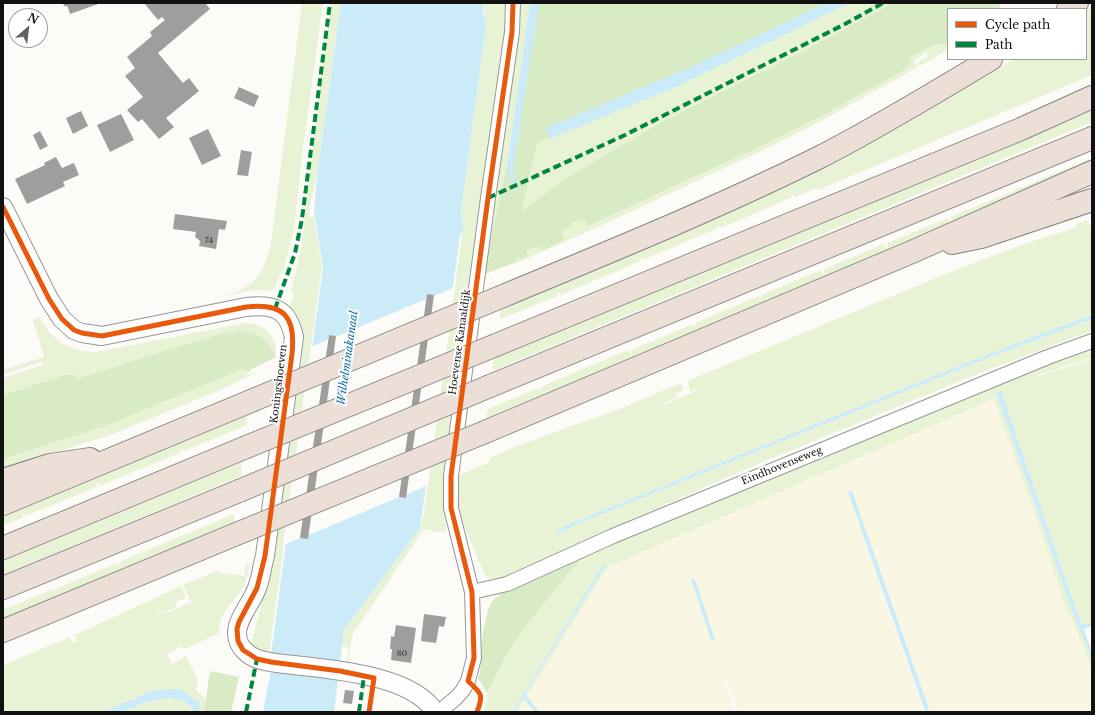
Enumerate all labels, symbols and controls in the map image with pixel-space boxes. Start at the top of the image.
north arrow [8,8,48,48]
legend [947,8,1087,60]
text: N [25,10,41,27]
text: Cycle path [985,17,1050,32]
text: Path [985,37,1013,52]
house number: 74 [205,236,213,246]
street label: Hoevense Kanaaldijk [447,288,473,396]
water label: Wilhelminakanaal [335,310,361,406]
street label: Koningshoeven [268,344,290,424]
street label: Eindhovenseweg [740,444,824,488]
house number: 80 [397,649,407,659]

